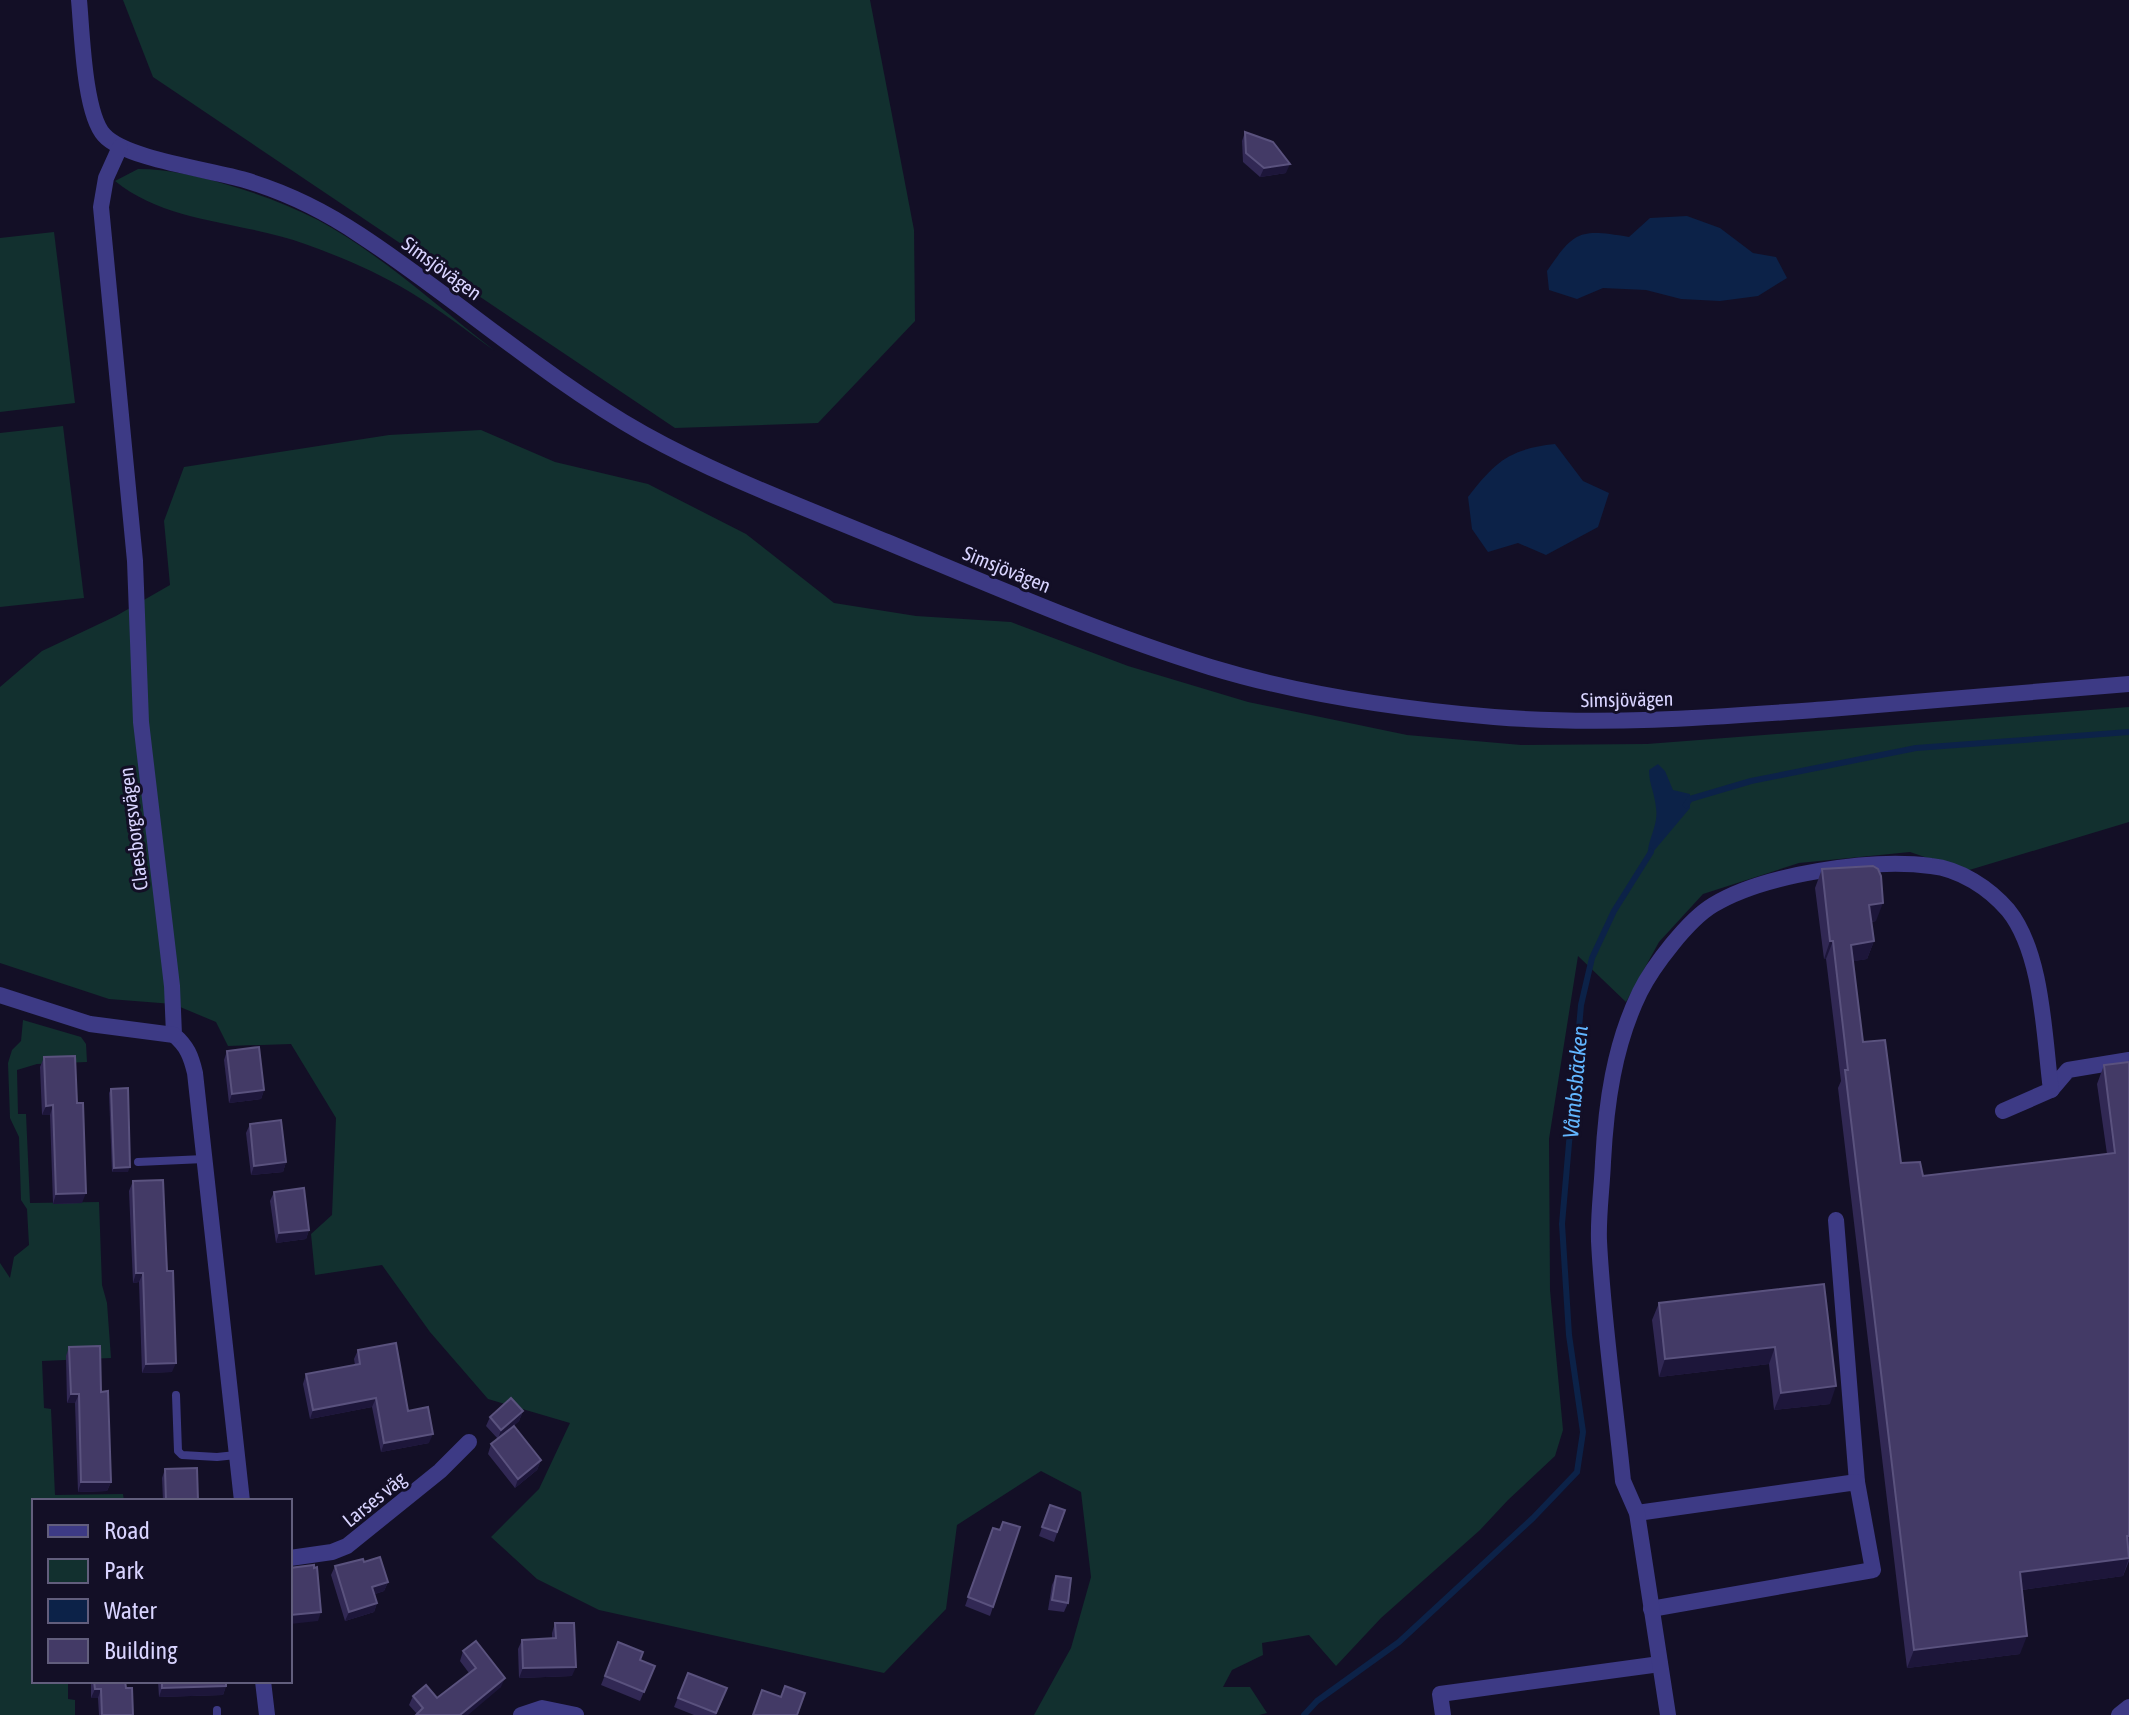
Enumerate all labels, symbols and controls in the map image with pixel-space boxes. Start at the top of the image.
street label: Simsjövägen [398,231,486,305]
street label: Simsjövägen [960,541,1054,597]
street label: Simsjövägen [1581,687,1673,711]
street label: Claesborgsvägen [114,766,152,892]
water label: Våmbsbäcken [1557,1024,1593,1139]
street label: Larses väg [338,1466,411,1531]
legend [32,1499,292,1683]
text: Road [104,1517,150,1544]
text: Park [104,1557,145,1584]
text: Water [104,1597,157,1624]
text: Building [104,1637,178,1664]

